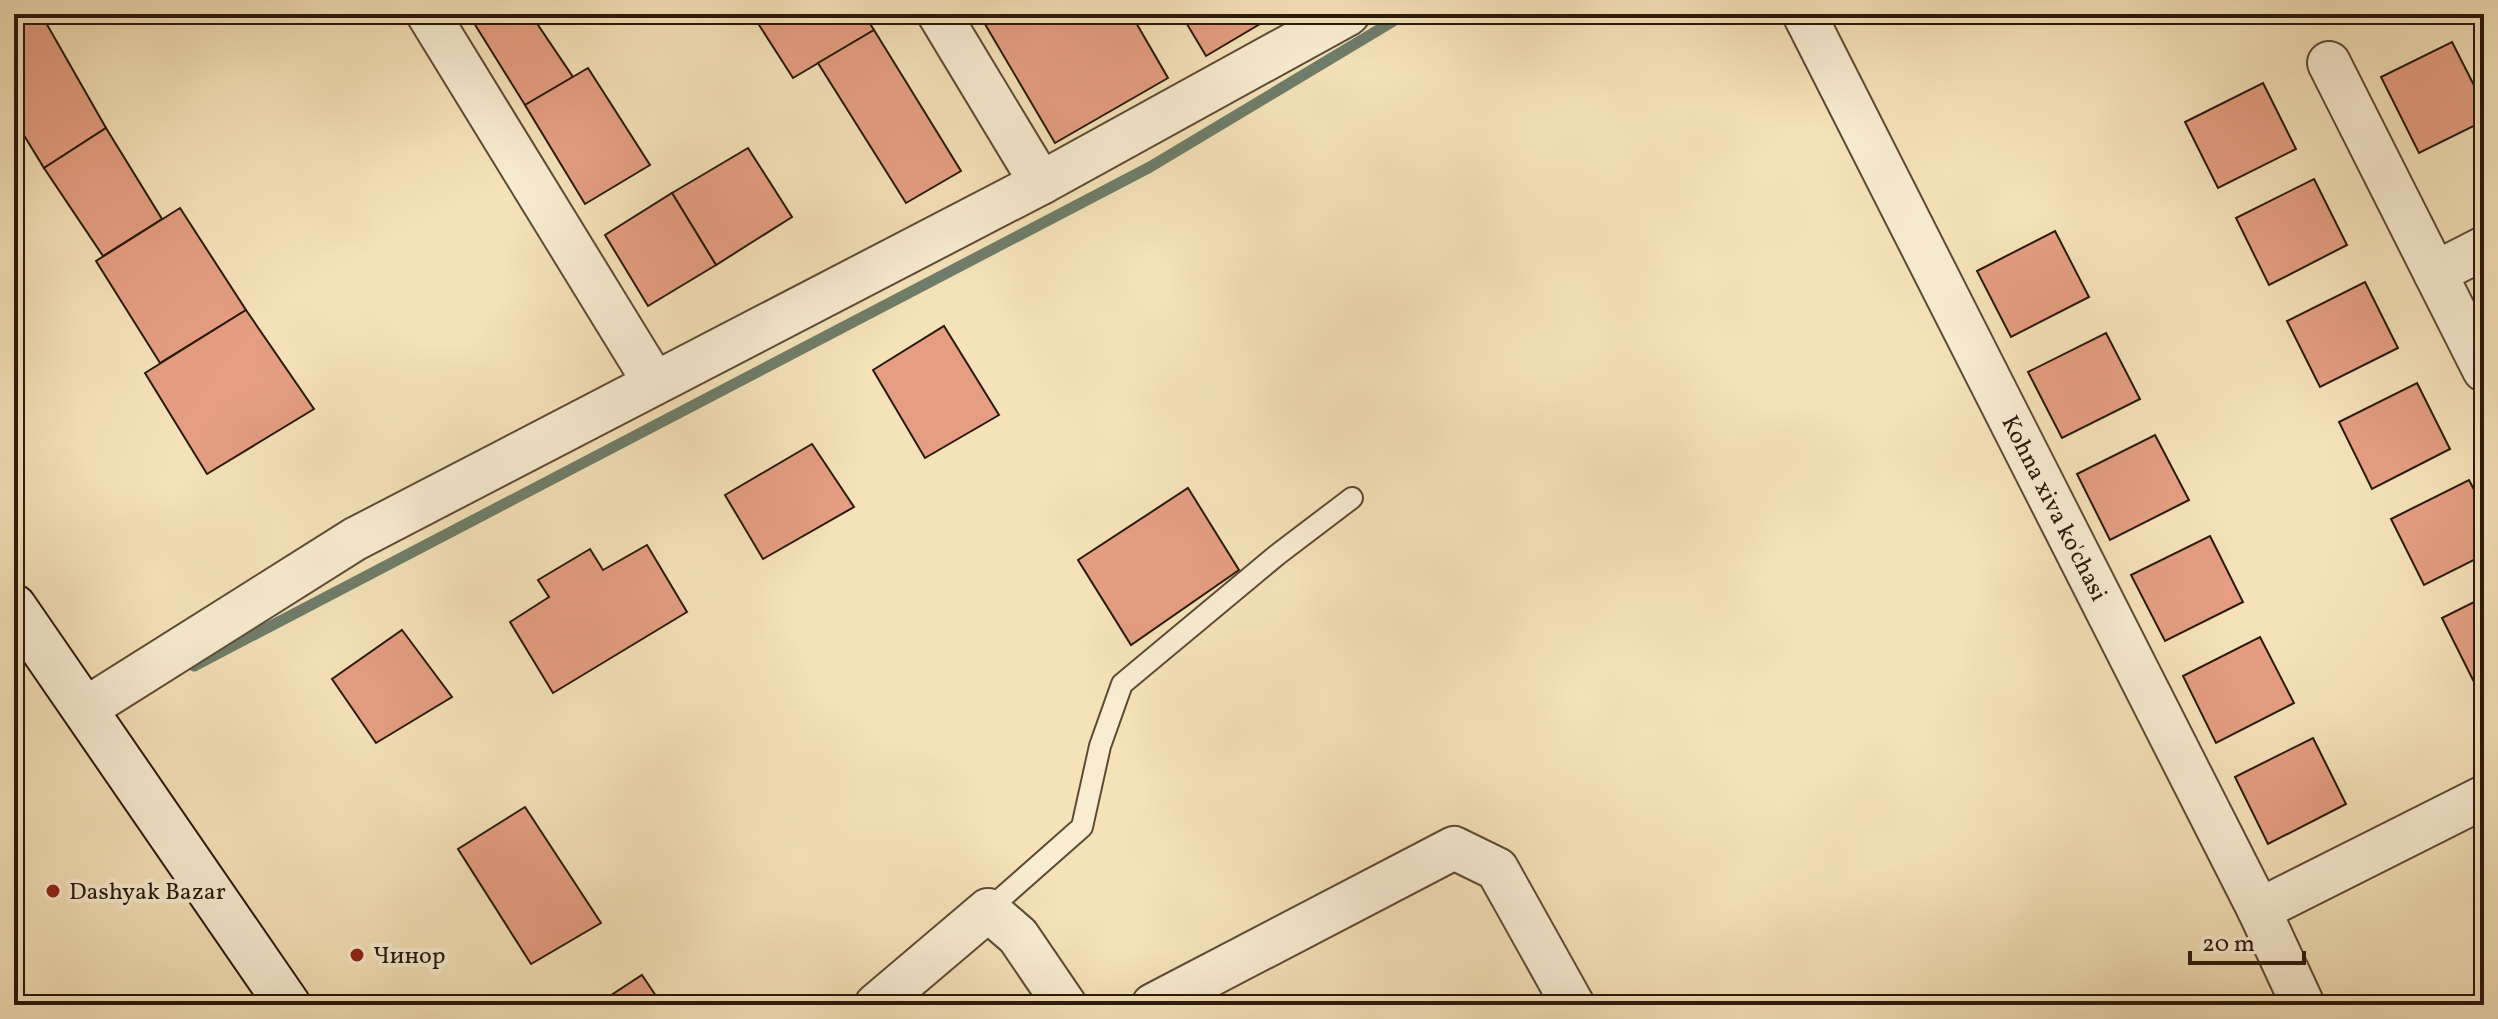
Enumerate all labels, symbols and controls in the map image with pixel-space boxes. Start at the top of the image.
street label: Kohna xiva ko'chasi [1992,410,2115,608]
place label: Dashyak Bazar [69,876,226,910]
marker: Dashyak Bazar [44,882,62,900]
scale bar [2190,915,2304,965]
text: 20 m [2202,928,2255,962]
place label: Чинор [373,940,446,974]
marker: Чинор [348,946,366,964]

